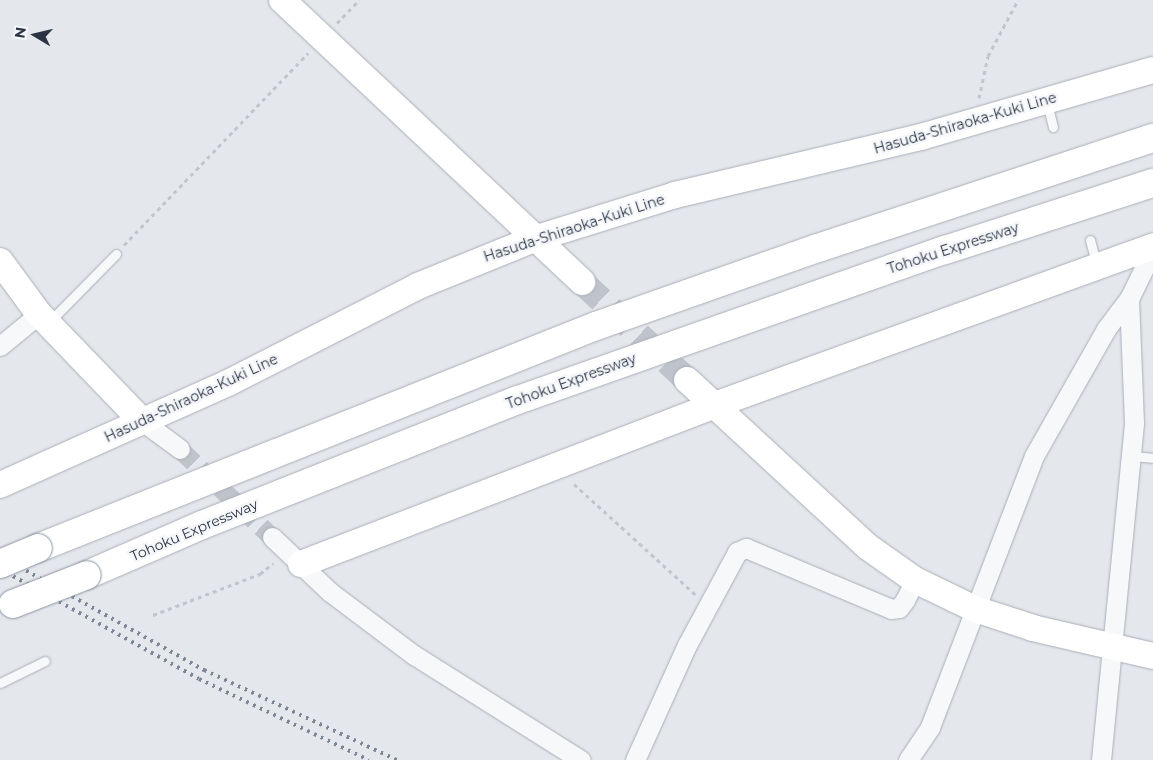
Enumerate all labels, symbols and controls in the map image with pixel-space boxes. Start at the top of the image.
north arrow [10,10,60,60]
text: N [10,26,30,40]
street label: Hasuda-Shiraoka-Kuki Line [872,89,1058,157]
street label: Hasuda-Shiraoka-Kuki Line [481,191,667,265]
street label: Tohoku Expressway [885,219,1021,277]
street label: Hasuda-Shiraoka-Kuki Line [102,350,280,446]
street label: Tohoku Expressway [504,350,638,412]
street label: Tohoku Expressway [128,496,260,564]

